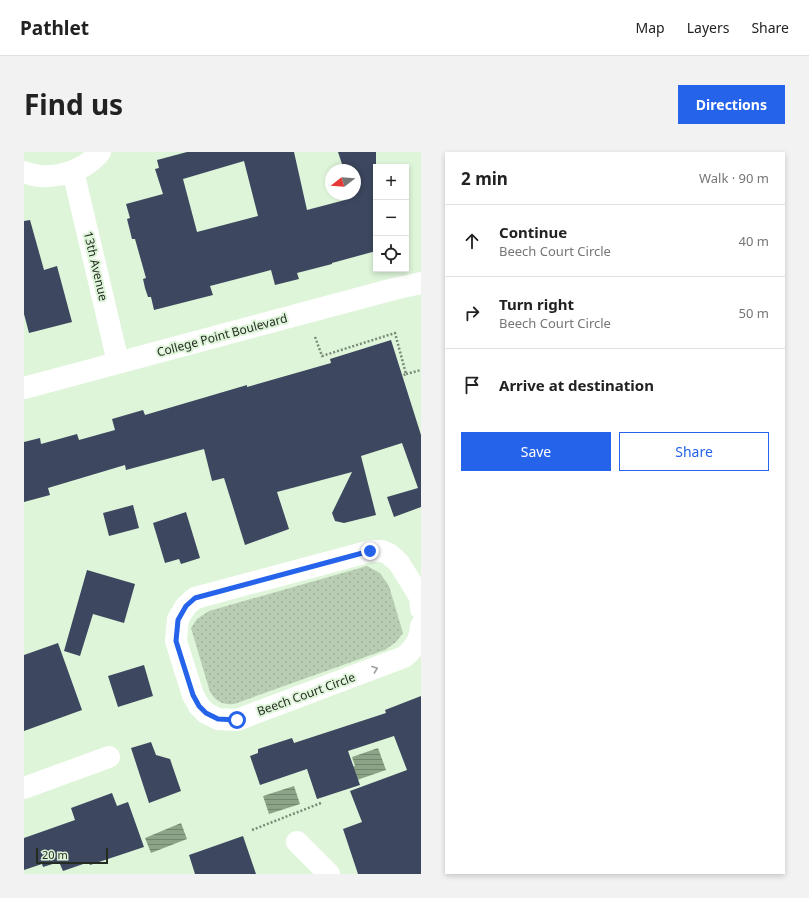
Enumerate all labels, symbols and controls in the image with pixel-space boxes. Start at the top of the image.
text: Pathlet [20,15,89,41]
text: Map [636,18,665,37]
text: Layers [687,18,729,37]
text: Share [751,18,789,37]
text: Find us [24,85,123,123]
button: Directions [678,85,785,124]
north arrow [325,164,361,200]
map controls [373,164,409,272]
button: + [373,164,409,200]
text: 2 min [461,167,508,190]
text: Walk · 90 m [699,169,769,187]
button: − [373,200,409,236]
text: Continue [499,222,567,242]
street label: 13th Avenue [80,230,112,303]
icon: ahead [461,230,483,252]
text: 40 m [739,232,769,250]
button: locate [373,236,409,272]
text: Beech Court Circle [499,242,611,260]
text: Turn right [499,294,574,314]
icon: right [461,302,483,324]
text: 50 m [739,304,769,322]
street label: College Point Boulevard [155,309,289,361]
text: Beech Court Circle [499,314,611,332]
icon: arrive [461,374,483,396]
text: Arrive at destination [499,375,654,395]
button: Save [461,432,611,471]
button: Share [619,432,769,471]
route end [361,542,379,560]
one-way arrow [371,665,378,673]
street label: Beech Court Circle [255,668,358,720]
route start [228,711,246,729]
scale bar [36,846,108,865]
text: 20 m [42,847,68,862]

